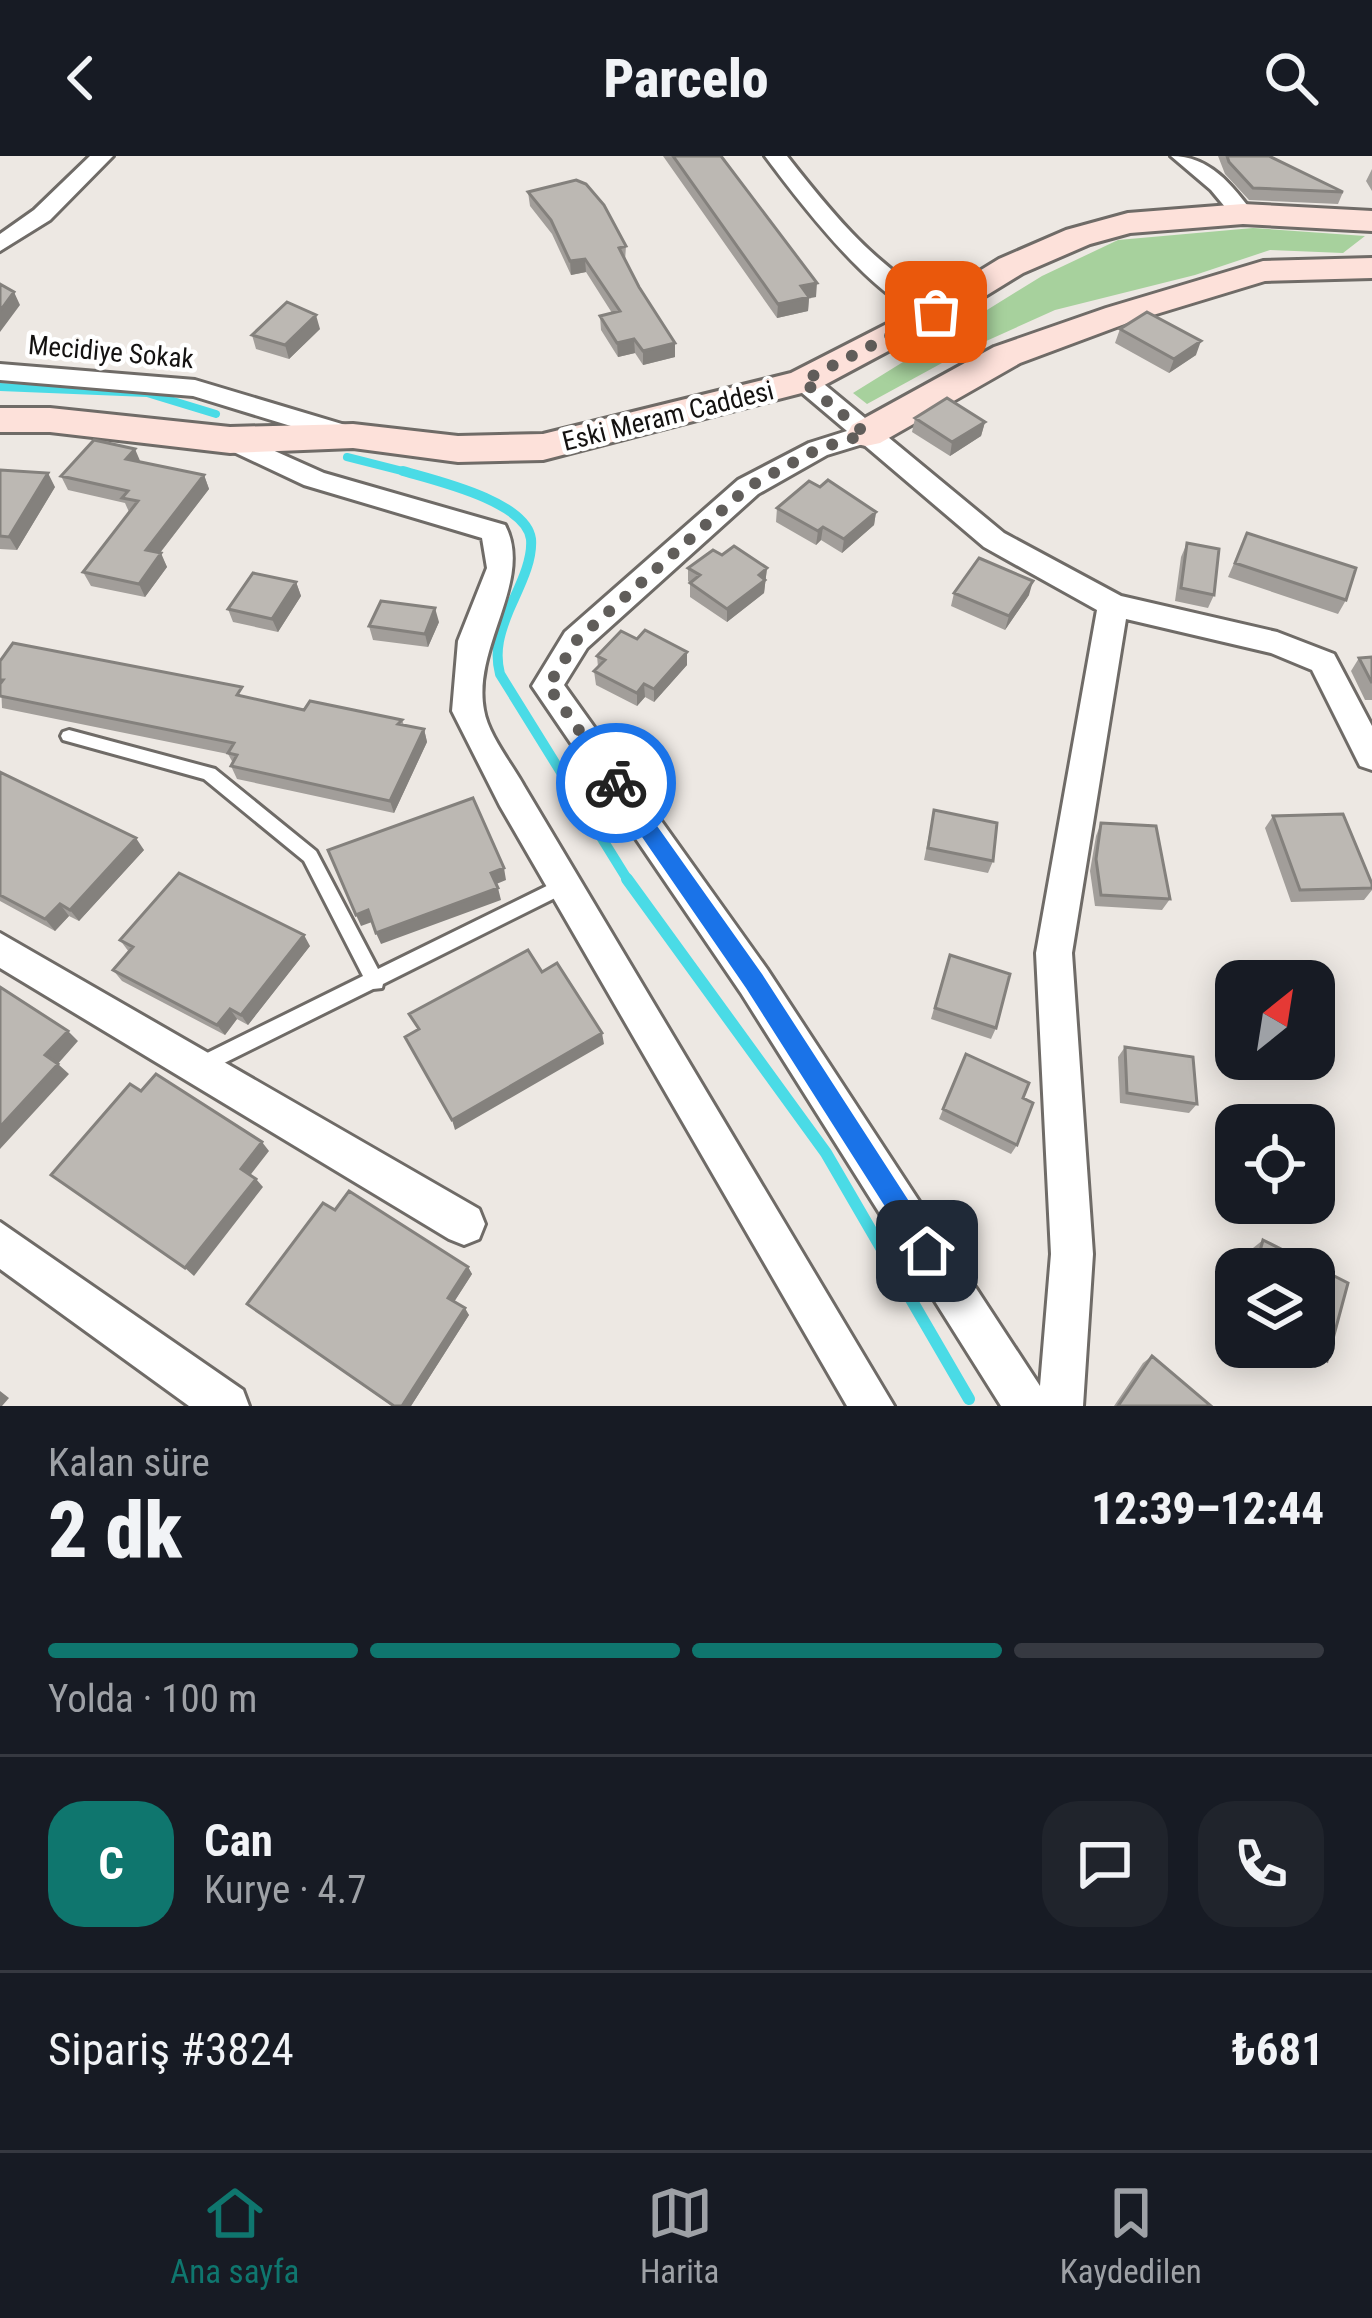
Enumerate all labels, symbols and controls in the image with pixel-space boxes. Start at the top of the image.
icon: back [48,45,114,111]
icon: search [1258,45,1324,111]
text: Parcelo [603,47,769,110]
pin [885,261,987,363]
icon: bag [903,279,969,345]
street label: Mecidiye Sokak [27,329,195,375]
street label: Eski Meram Caddesi [559,374,777,458]
courier [556,723,676,843]
icon: bike [583,750,649,816]
north arrow [1215,960,1335,1080]
map controls [1215,960,1335,1368]
button: locate [1215,1104,1335,1224]
pin [876,1200,978,1302]
icon: home [894,1218,960,1284]
button: layers [1215,1248,1335,1368]
text: Kalan süre [48,1440,210,1486]
text: 12:39–12:44 [1091,1482,1324,1535]
text: 2 dk [48,1485,182,1576]
text: Yolda · 100 m [48,1676,257,1722]
button: chat [1042,1801,1168,1927]
button: phone [1198,1801,1324,1927]
text: Can [204,1814,273,1867]
text: C [98,1837,124,1890]
text: Kurye · 4.7 [204,1867,366,1913]
text: Sipariş #3824 [48,2023,294,2076]
text: ₺681 [1232,2023,1324,2076]
tab: Ana sayfa [170,2180,299,2291]
tab: Harita [640,2180,719,2291]
tab: Kaydedilen [1060,2180,1202,2291]

